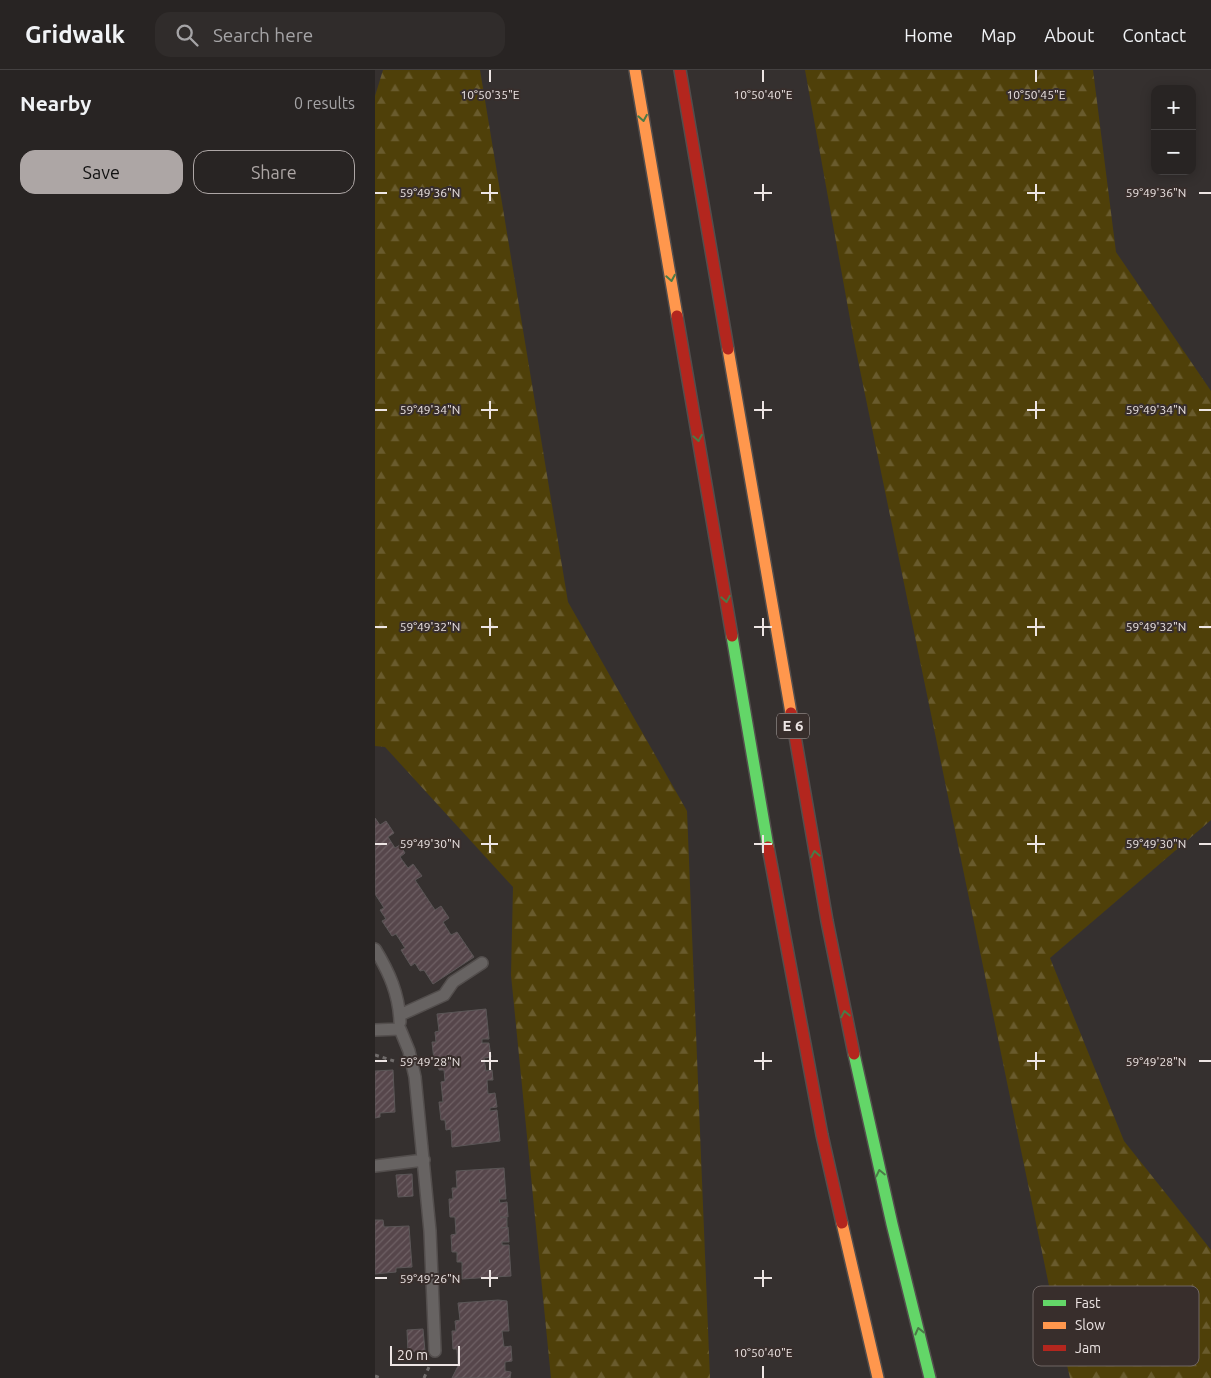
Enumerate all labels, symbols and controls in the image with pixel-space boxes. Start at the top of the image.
search box [155,12,505,57]
text: Gridwalk [25,21,125,48]
icon: search [173,21,201,49]
text: Search here [213,24,313,46]
text: Home [904,25,953,45]
text: Map [981,25,1016,45]
text: About [1044,25,1094,45]
text: Contact [1122,25,1186,45]
map controls [1151,85,1196,175]
button: + [1151,85,1196,130]
text: 10°50'35"E [461,88,520,101]
text: 10°50'40"E [734,88,793,101]
text: 10°50'45"E [1007,88,1066,101]
text: Nearby [20,91,91,115]
text: 0 results [294,94,355,112]
one-way arrow [638,114,648,122]
button: − [1151,130,1196,175]
button: Save [20,150,183,194]
button: Share [193,150,355,194]
text: 59°49'36"N [400,186,460,199]
text: 59°49'36"N [1126,186,1186,199]
one-way arrow [666,274,676,283]
text: 59°49'34"N [400,403,460,416]
text: 59°49'34"N [1126,403,1186,416]
one-way arrow [693,434,703,443]
one-way arrow [720,594,730,603]
text: 59°49'32"N [400,620,460,633]
text: 59°49'32"N [1126,620,1186,633]
road number: E 6 [777,714,809,738]
text: 59°49'30"N [400,837,460,850]
text: 59°49'30"N [1126,837,1186,850]
one-way arrow [811,850,821,859]
one-way arrow [841,1009,851,1018]
text: 59°49'28"N [400,1055,460,1068]
text: 59°49'28"N [1126,1055,1186,1068]
one-way arrow [875,1168,886,1177]
text: 59°49'26"N [400,1272,460,1285]
legend [1033,1286,1199,1366]
text: Fast [1075,1295,1101,1311]
text: Slow [1075,1317,1105,1333]
one-way arrow [914,1327,924,1335]
text: Jam [1075,1340,1101,1356]
scale bar [390,1343,460,1366]
text: 10°50'40"E [734,1346,793,1359]
text: 20 m [397,1347,428,1363]

